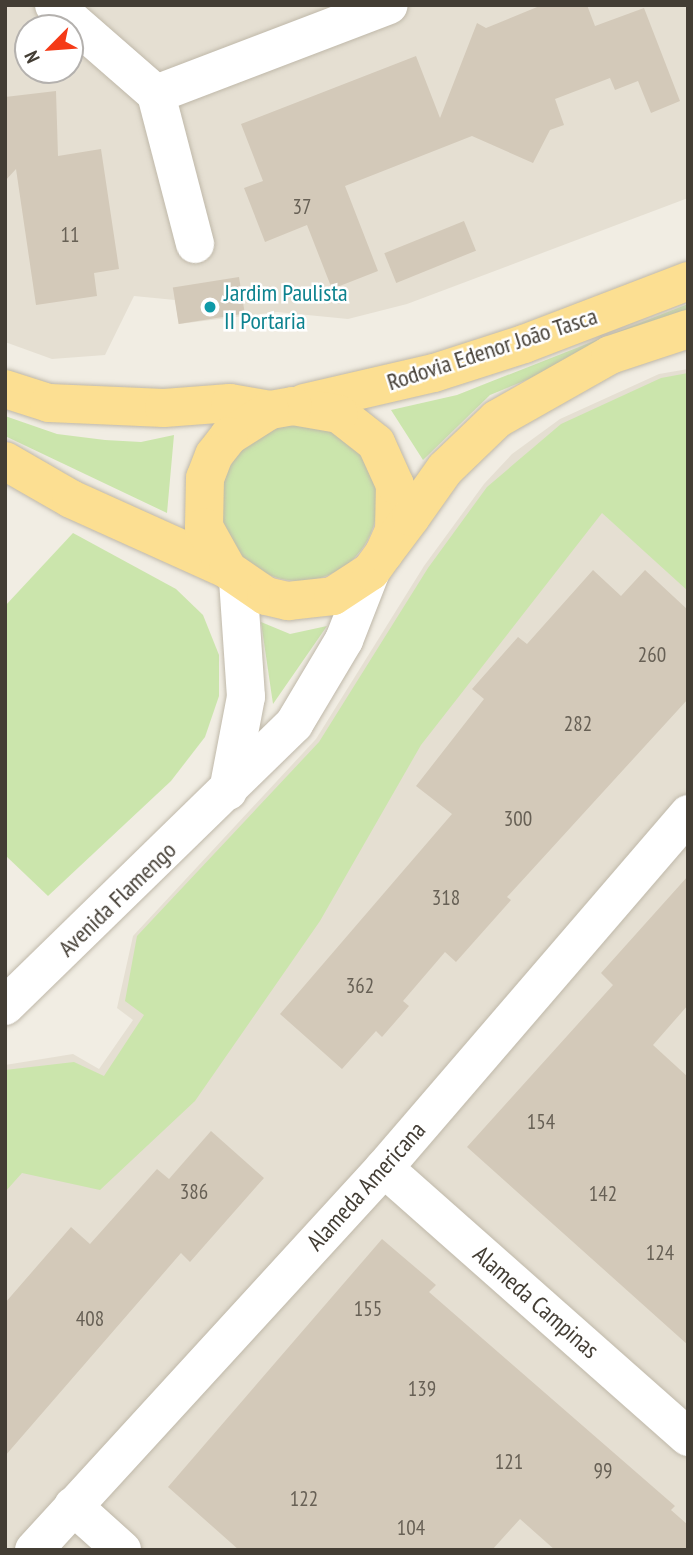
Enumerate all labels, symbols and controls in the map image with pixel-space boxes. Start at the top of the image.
north arrow [14,14,84,84]
text: N [19,47,45,67]
house number: 37 [293,194,311,220]
house number: 11 [61,222,79,248]
place label: Jardim Paulista II Portaria [224,279,348,335]
marker: Jardim Paulista II Portaria [202,299,218,315]
street label: Rodovia Edenor João Tasca [383,301,601,397]
house number: 260 [638,642,666,668]
house number: 282 [564,711,592,737]
house number: 300 [504,806,532,832]
street label: Avenida Flamengo [52,836,182,962]
house number: 318 [432,885,460,911]
house number: 362 [346,973,374,999]
house number: 154 [527,1109,555,1135]
street label: Alameda Americana [300,1115,432,1257]
house number: 386 [180,1179,208,1205]
house number: 142 [589,1181,617,1207]
street label: Alameda Campinas [467,1240,605,1364]
house number: 124 [646,1240,674,1266]
house number: 155 [354,1296,382,1322]
house number: 408 [76,1306,104,1332]
house number: 139 [408,1376,436,1402]
house number: 121 [495,1449,523,1475]
house number: 99 [594,1458,612,1484]
house number: 122 [290,1486,318,1512]
house number: 104 [397,1515,425,1541]

